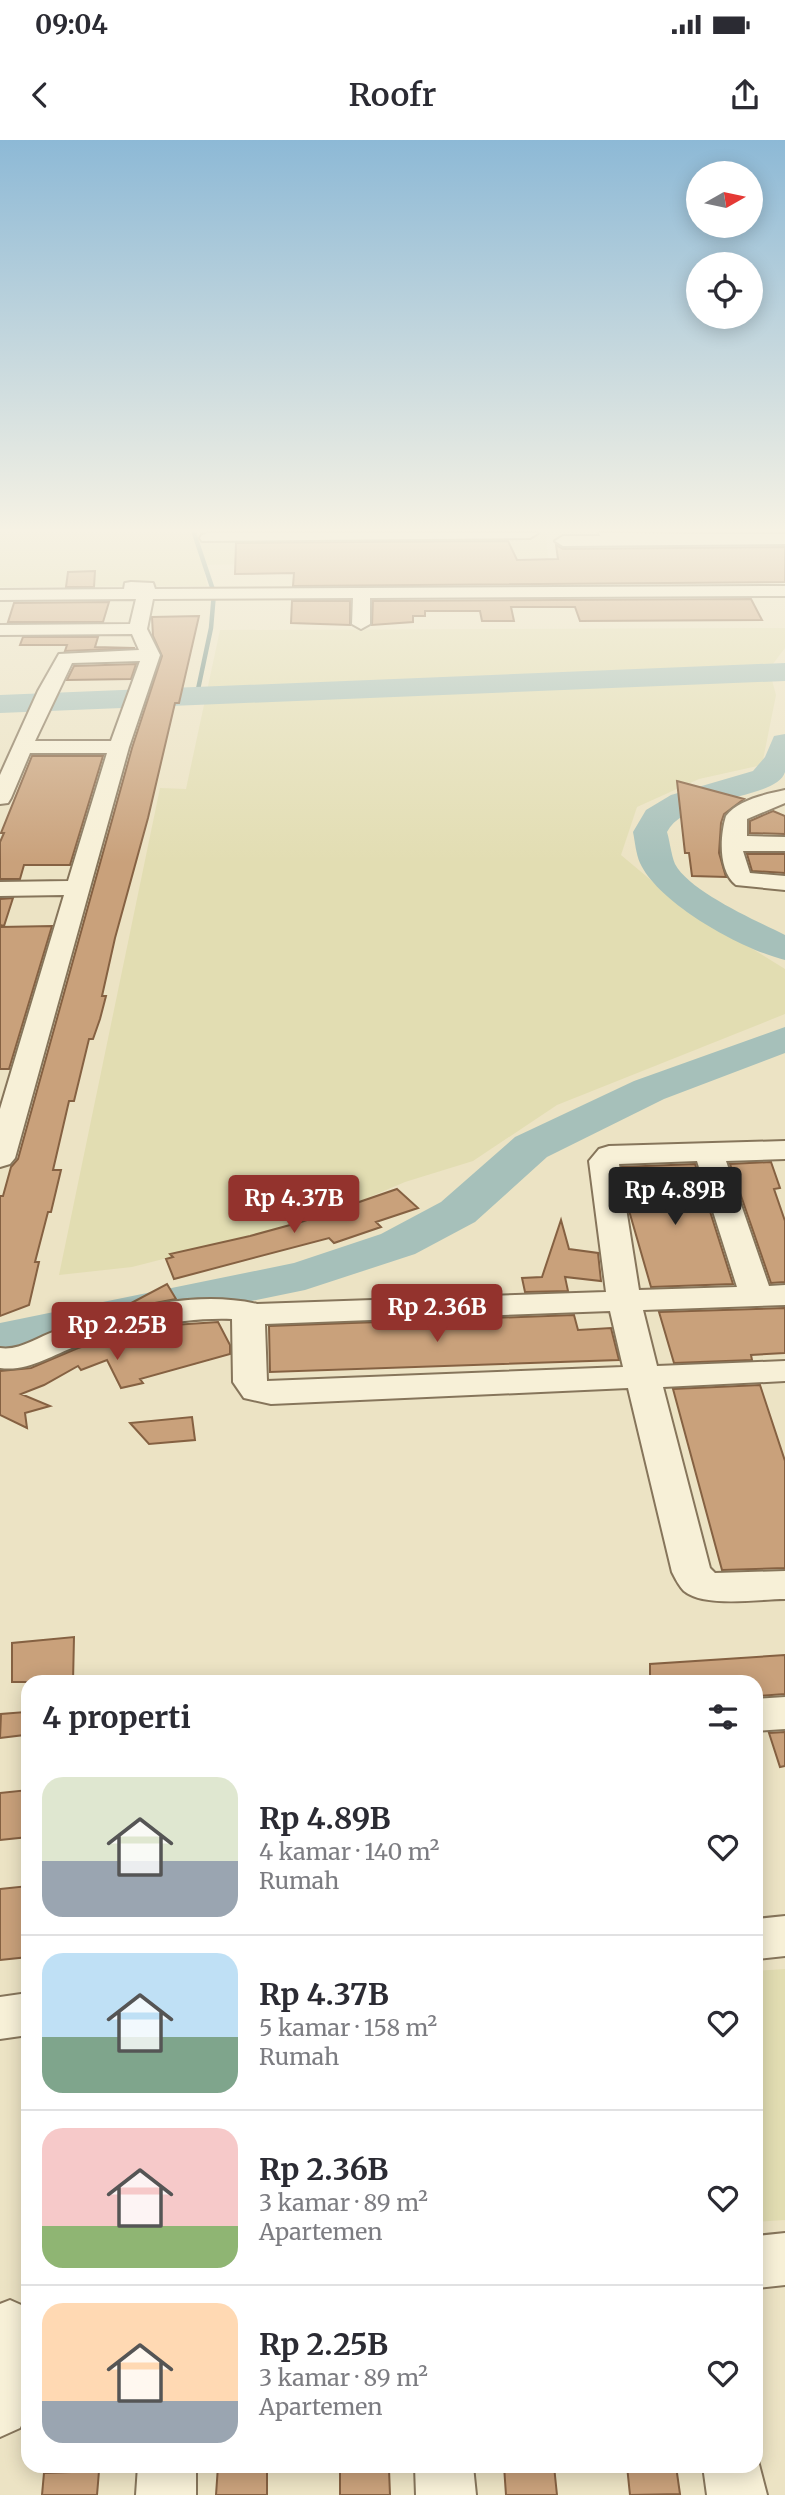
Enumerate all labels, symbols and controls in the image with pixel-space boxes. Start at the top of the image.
text: 09:04 [35,8,108,41]
text: Roofr [349,75,436,115]
icon: back [21,76,59,114]
icon: share [726,76,764,114]
north arrow [686,161,763,238]
map controls [686,161,763,329]
button: locate [686,252,763,329]
pin: Rp 4.89B [603,1168,747,1227]
text: Rp 4.89B [625,1175,725,1204]
pin: Rp 4.37B [222,1176,366,1235]
text: Rp 4.37B [244,1183,344,1212]
pin: Rp 2.36B [365,1284,509,1344]
text: Rp 2.36B [387,1292,487,1321]
pin: Rp 2.25B [45,1302,189,1362]
text: Rp 2.25B [68,1310,166,1339]
text: 4 properti [42,1698,191,1736]
icon: filters [704,1698,742,1736]
text: Rp 4.89B [259,1799,391,1837]
icon: home [98,1805,182,1889]
icon: heart [704,1828,742,1866]
text: 4 kamar · 140 m² [259,1837,439,1866]
text: Rumah [259,1866,339,1895]
text: Rp 4.37B [259,1975,389,2013]
icon: home [98,1981,182,2065]
icon: heart [704,2004,742,2042]
text: 5 kamar · 158 m² [259,2013,437,2042]
text: Rumah [259,2042,339,2071]
text: Rp 2.36B [259,2150,388,2188]
icon: home [98,2156,182,2240]
icon: heart [704,2179,742,2217]
text: 3 kamar · 89 m² [259,2188,428,2217]
text: Apartemen [259,2217,383,2246]
text: Rp 2.25B [259,2325,388,2363]
icon: home [98,2331,182,2415]
icon: heart [704,2354,742,2392]
text: 3 kamar · 89 m² [259,2363,428,2392]
text: Apartemen [259,2392,383,2421]

